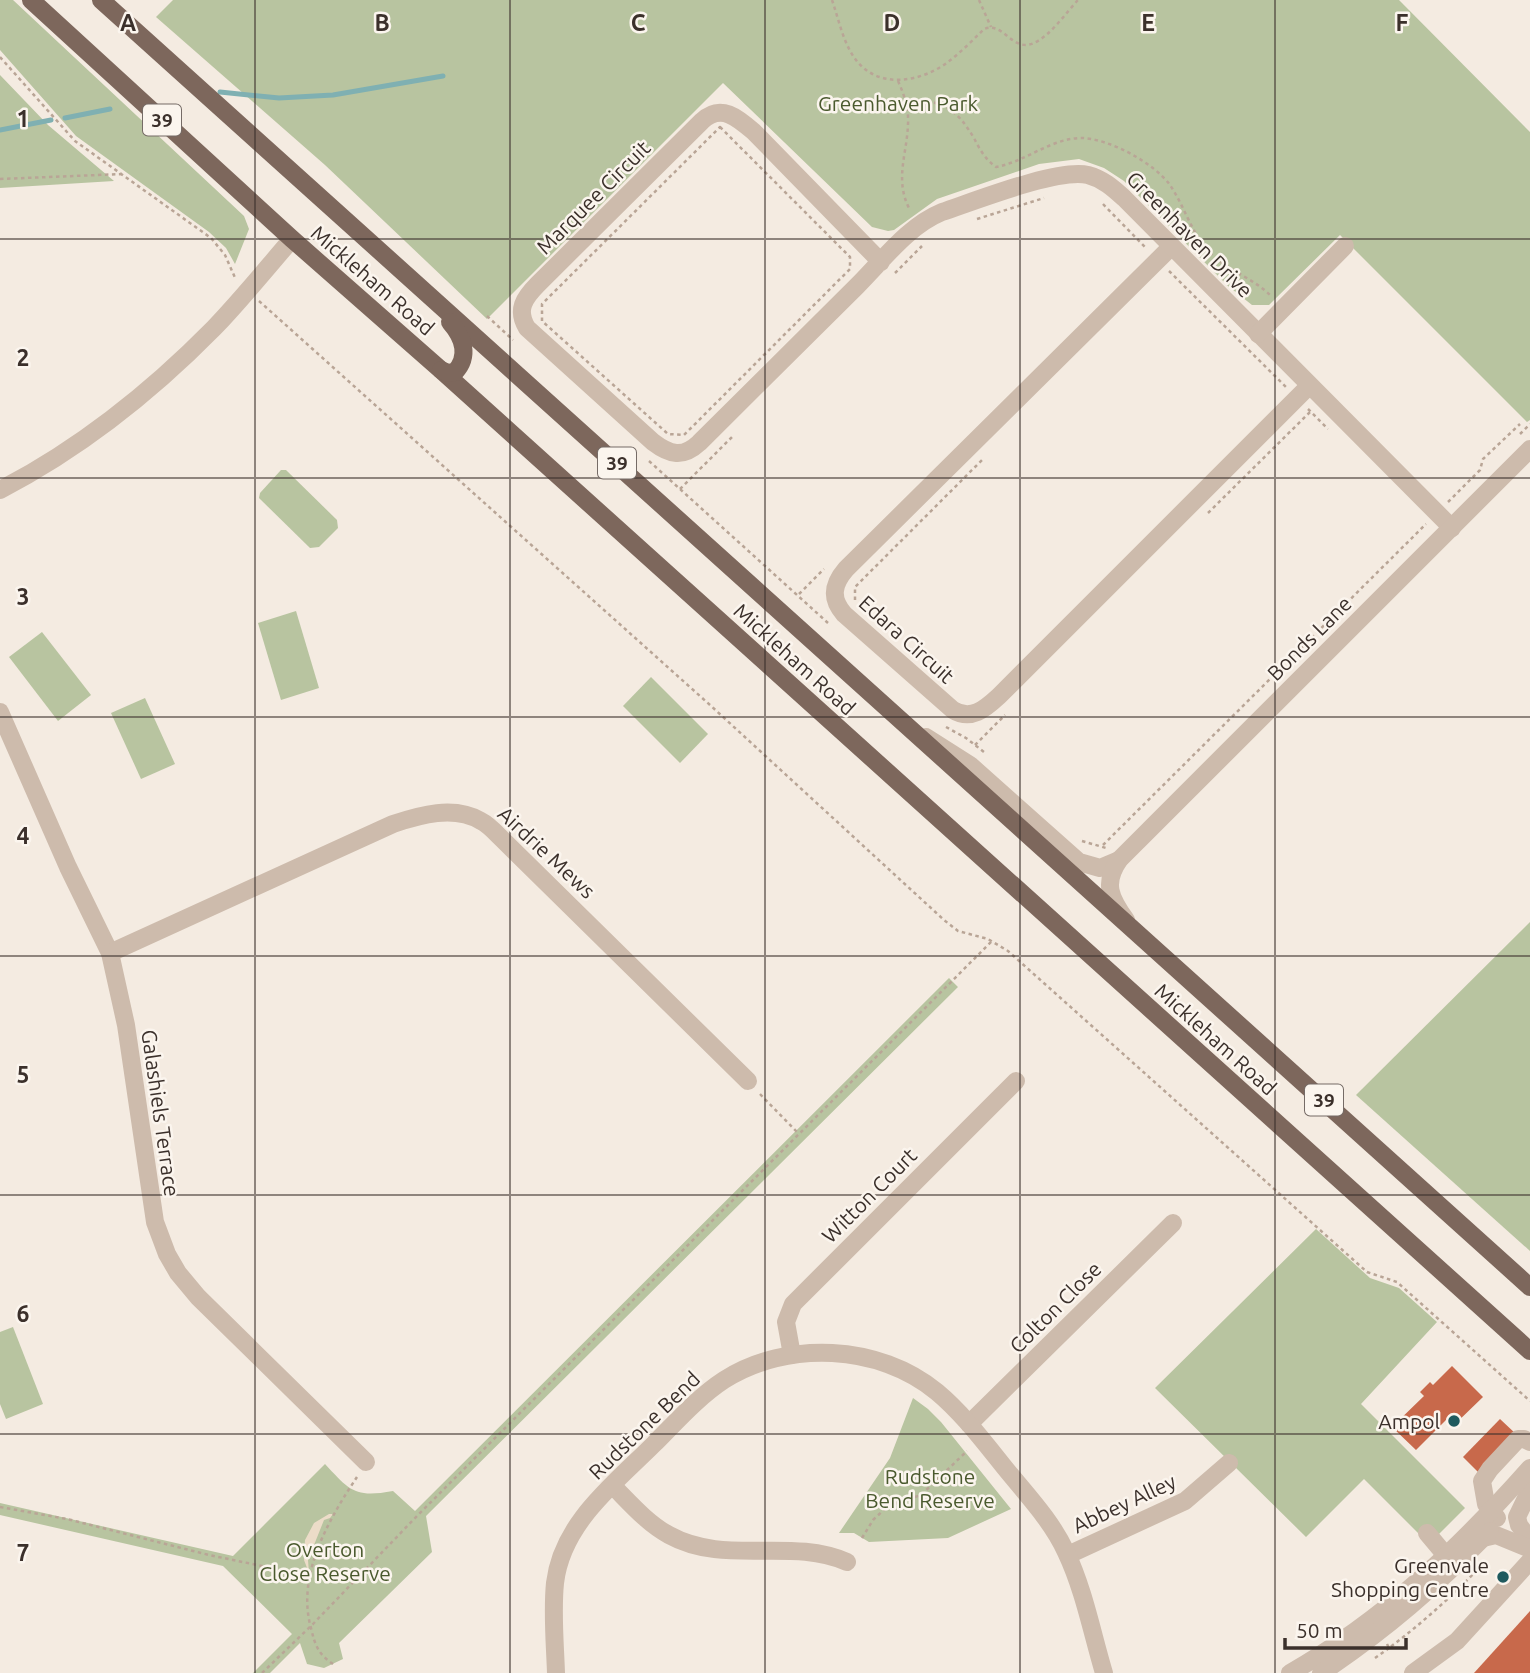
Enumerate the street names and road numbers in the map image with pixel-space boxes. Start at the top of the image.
road number: 39 [143,104,181,136]
street label: Marquee Circuit [531,135,655,259]
street label: Greenhaven Drive [1122,166,1258,302]
street label: Mickleham Road [307,220,439,340]
road number: 39 [598,447,636,478]
street label: Edara Circuit [855,590,959,688]
street label: Bonds Lane [1262,591,1356,685]
street label: Mickleham Road [729,598,861,720]
street label: Airdrie Mews [494,801,600,903]
street label: Mickleham Road [1150,978,1282,1100]
street label: Galashiels Terrace [137,1028,185,1198]
road number: 39 [1305,1084,1343,1116]
street label: Witton Court [817,1143,921,1247]
street label: Colton Close [1004,1256,1106,1358]
street label: Rudstone Bend [584,1366,704,1484]
street label: Abbey Alley [1069,1469,1179,1537]

